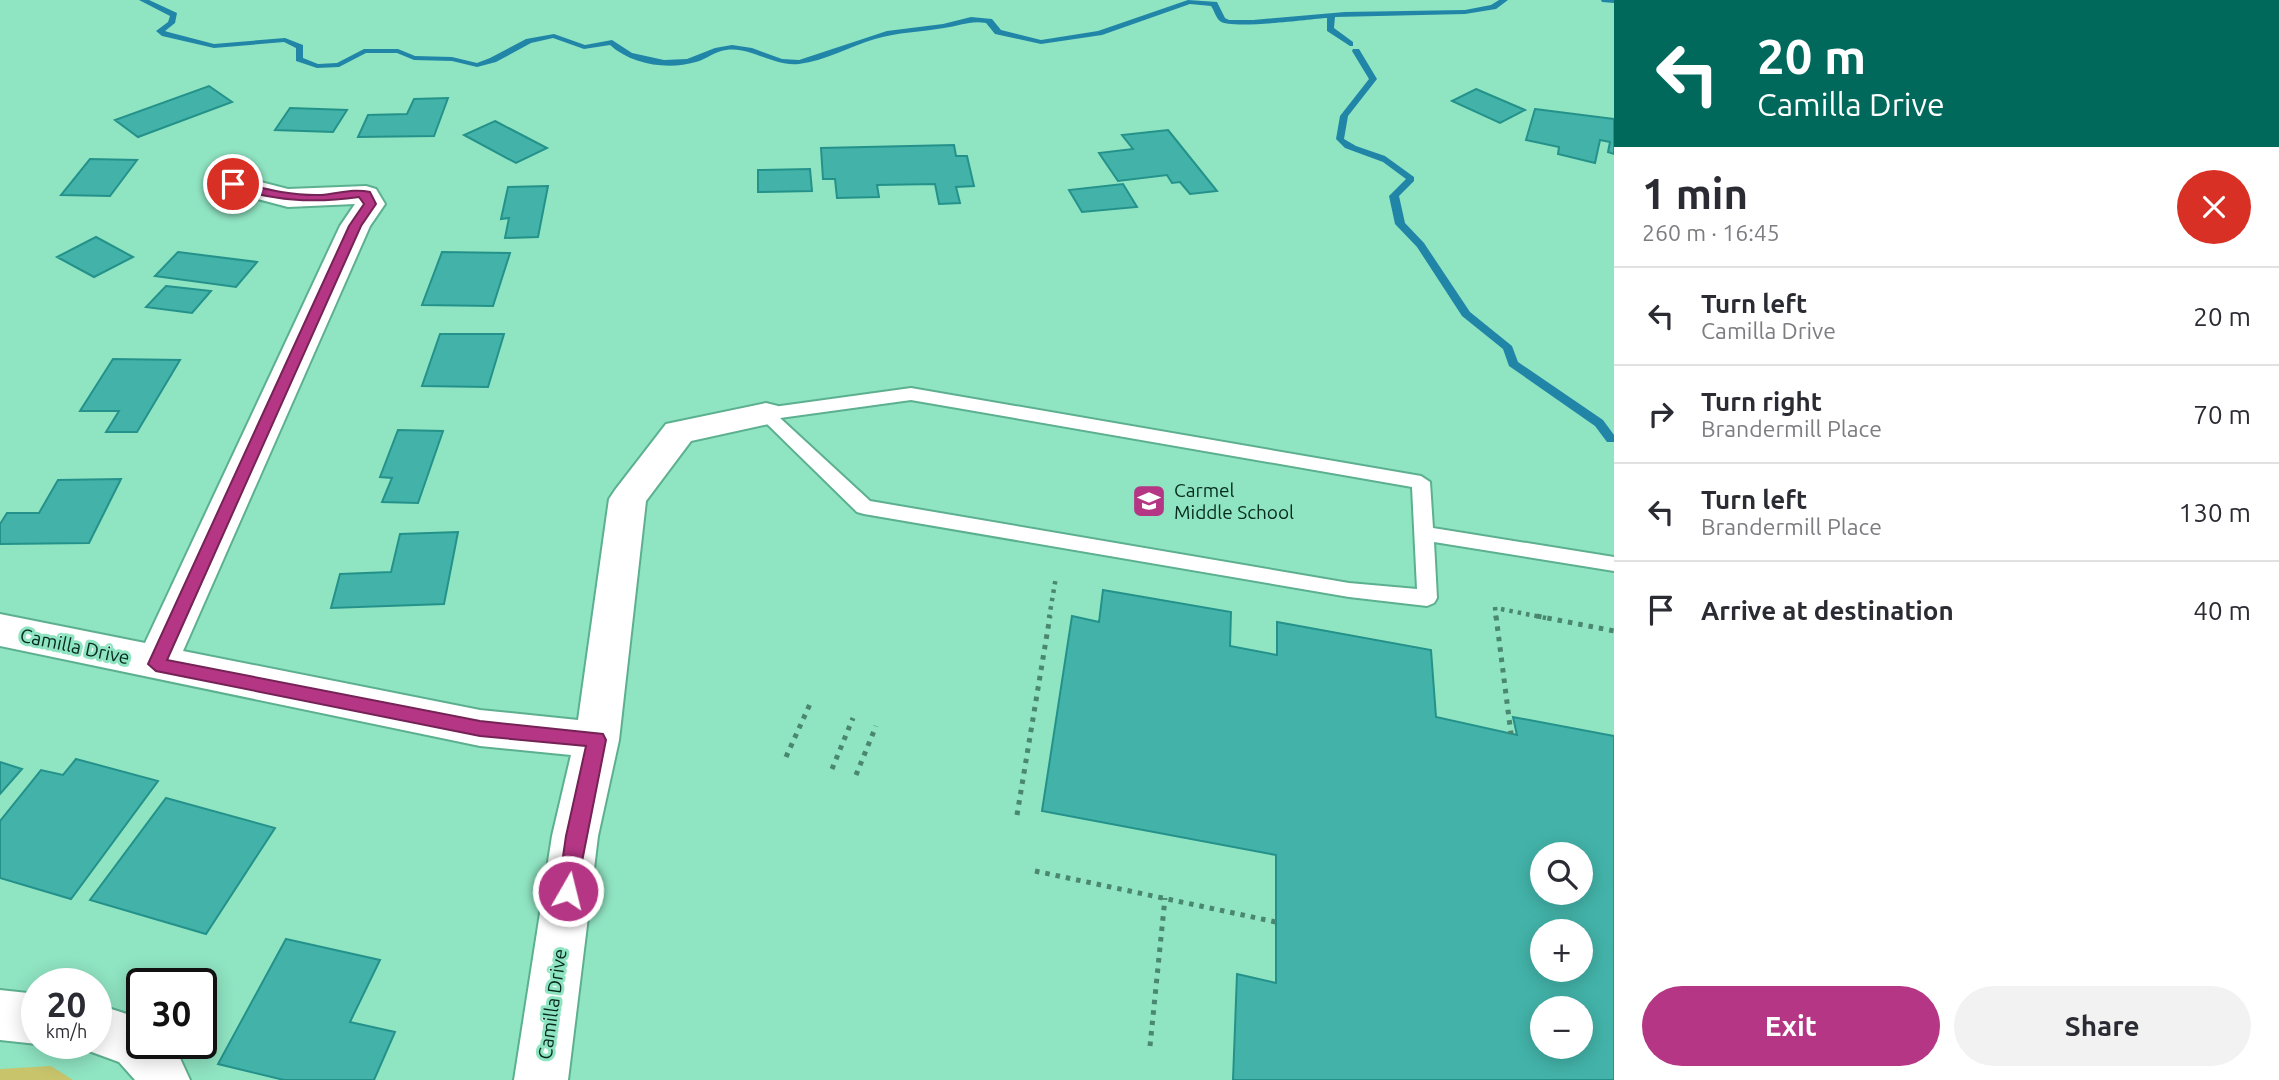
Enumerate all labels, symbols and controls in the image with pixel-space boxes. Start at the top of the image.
icon: left [1642,28,1733,119]
text: 20 m [1757,28,1866,83]
text: Camilla Drive [1757,86,1945,122]
pin [203,154,263,214]
icon: arrive [214,165,252,203]
text: 1 min [1642,170,1748,217]
button: close [2177,170,2251,244]
text: 260 m · 16:45 [1642,220,1780,245]
text: Turn left [1701,289,1807,318]
icon: left [1642,297,1680,335]
text: 20 m [2193,302,2251,331]
text: Camilla Drive [1701,318,1836,343]
text: Turn right [1701,387,1822,416]
icon: right [1642,395,1680,433]
text: 70 m [2193,400,2251,429]
text: Brandermill Place [1701,416,1882,441]
place label: Carmel Middle School [1174,479,1294,523]
school or university icon: Carmel Middle School [1130,482,1168,520]
text: Turn left [1701,485,1807,514]
icon: left [1642,493,1680,531]
text: 130 m [2179,498,2251,527]
text: Brandermill Place [1701,514,1882,539]
icon: arrive [1642,591,1680,629]
text: Arrive at destination [1701,596,1954,625]
text: 40 m [2193,596,2251,625]
street label: Camilla Drive [18,624,132,668]
map controls [1530,842,1593,1059]
button: search [1530,842,1593,905]
position arrow [531,854,605,928]
button: + [1530,919,1593,982]
street label: Camilla Drive [533,947,571,1061]
speed limit sign: 30 [126,968,217,1059]
text: 20 [47,984,86,1024]
button: Exit [1642,986,1940,1066]
button: Share [1954,986,2251,1066]
button: − [1530,996,1593,1059]
text: km/h [46,1021,87,1041]

